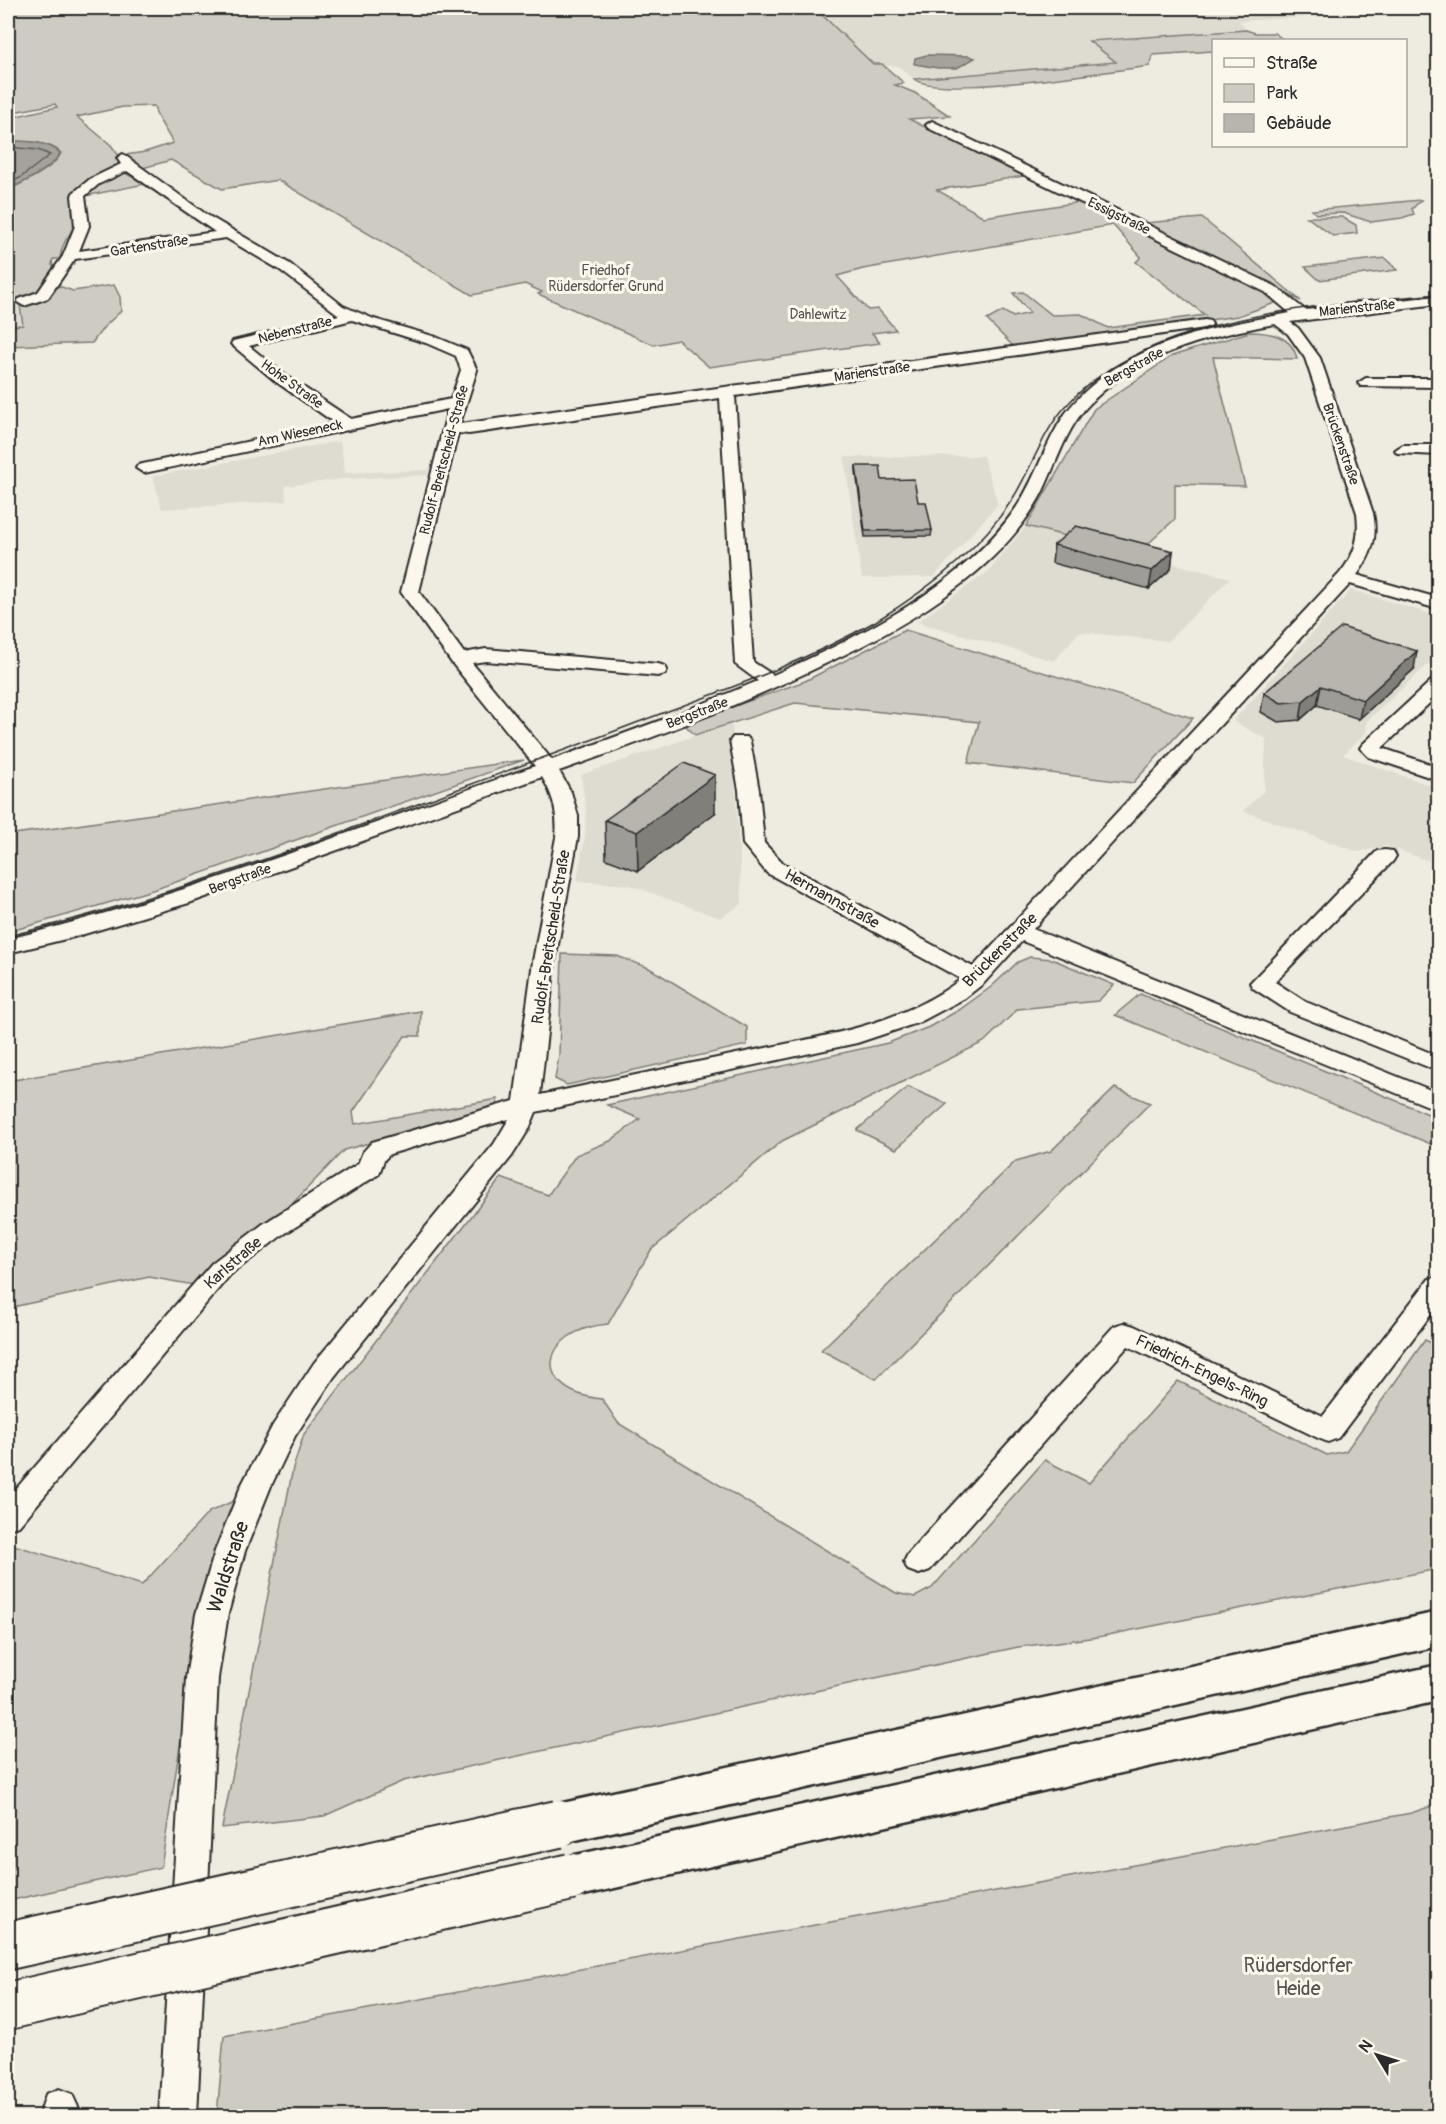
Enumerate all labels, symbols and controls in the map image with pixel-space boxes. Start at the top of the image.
legend [1212,39,1407,147]
text: Straße [1266,52,1317,75]
text: Park [1266,82,1298,105]
text: Gebäude [1266,112,1331,135]
street label: Essigstraße [1085,194,1153,238]
street label: Gartenstraße [109,231,189,261]
park label: Friedhof Rüdersdorfer Grund [548,262,664,295]
street label: Marienstraße [1318,296,1396,320]
park label: Dahlewitz [790,306,846,323]
street label: Nebenstraße [256,313,334,347]
street label: Bergstraße [1102,344,1167,390]
street label: Hohe Straße [258,356,326,412]
street label: Marienstraße [833,358,911,386]
street label: Rudolf-Breitscheid-Straße [416,383,472,537]
street label: Brückenstraße [1319,401,1363,487]
street label: Am Wieseneck [256,416,344,450]
street label: Bergstraße [664,693,730,733]
street label: Rudolf-Breitscheid-Straße [527,848,575,1025]
street label: Bergstraße [207,860,273,898]
street label: Hermannstraße [781,865,883,933]
street label: Brückenstraße [958,908,1042,992]
street label: Karlstraße [200,1232,266,1293]
street label: Friedrich-Engels-Ring [1132,1330,1272,1412]
street label: Waldstraße [201,1518,255,1616]
park label: Rüdersdorfer Heide [1243,1953,1353,2001]
north arrow [1347,2025,1407,2085]
text: N [1355,2036,1377,2057]

